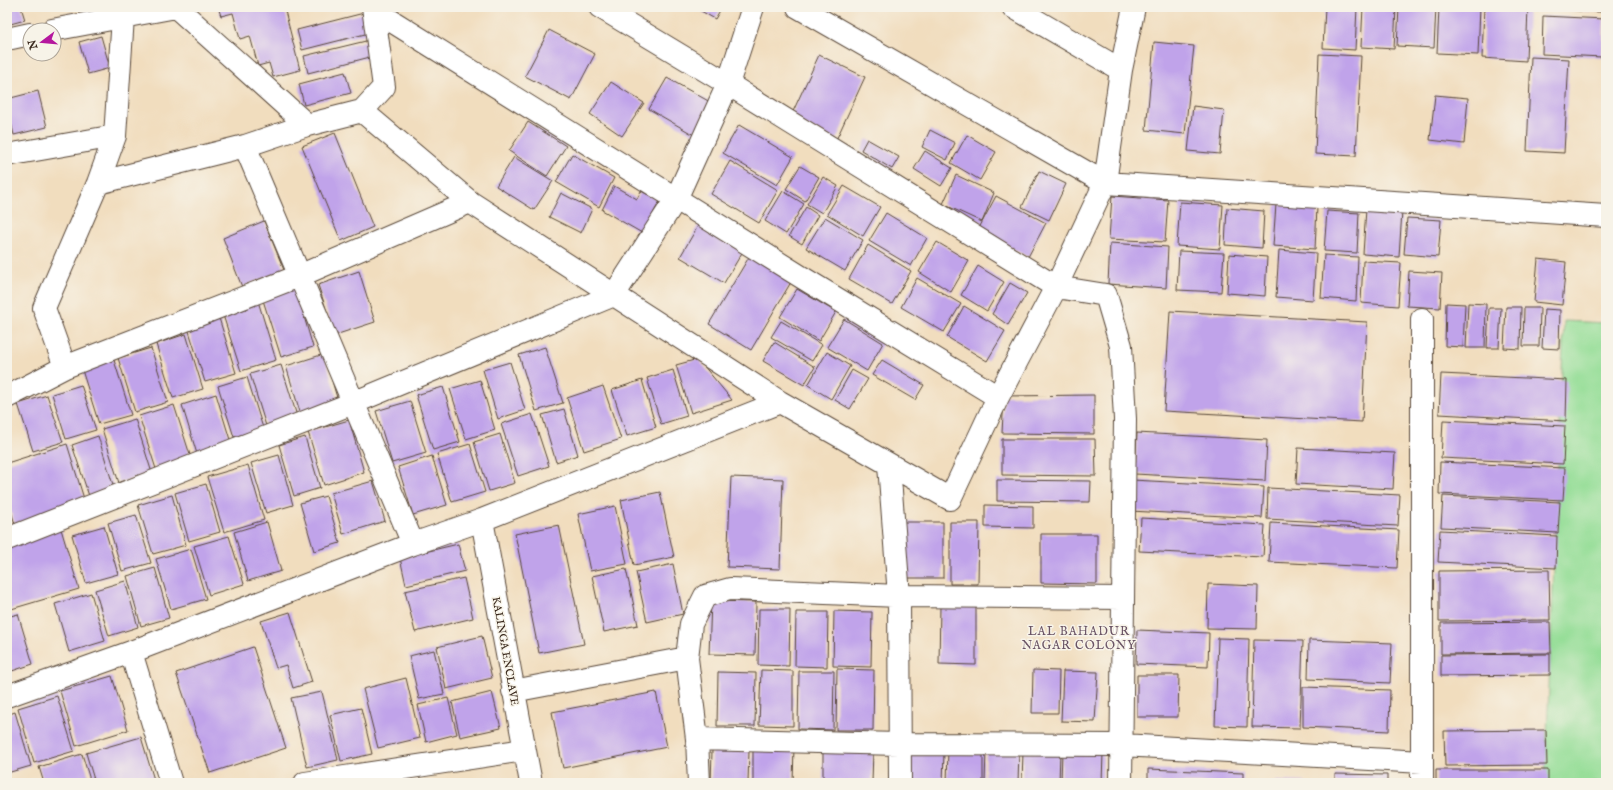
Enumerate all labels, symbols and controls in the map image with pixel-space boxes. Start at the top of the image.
north arrow [22,22,62,62]
text: N [25,38,42,52]
street label: KALINGA ENCLAVE [489,596,522,707]
district label: LAL BAHADUR NAGAR COLONY [1022,624,1136,653]

